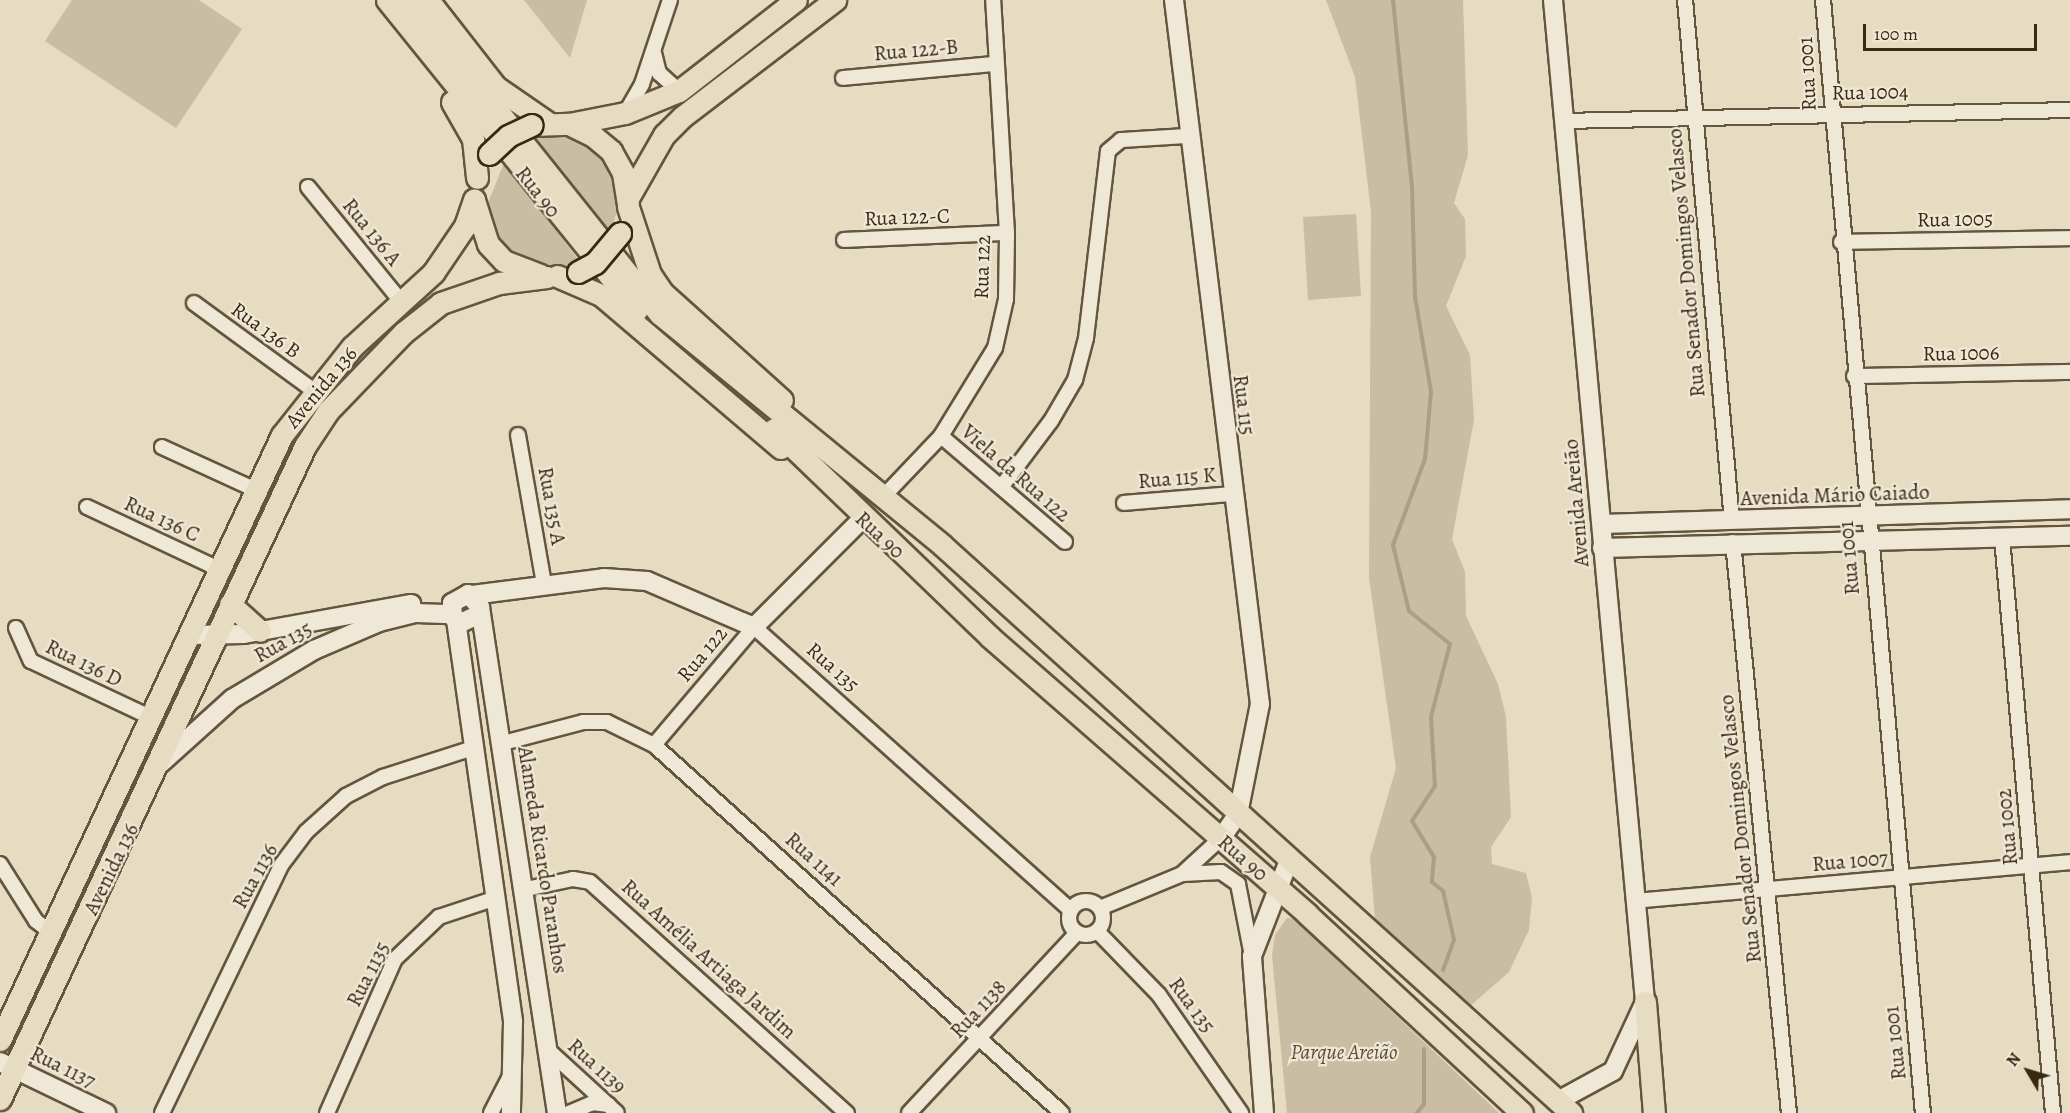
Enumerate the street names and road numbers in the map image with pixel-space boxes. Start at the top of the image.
street label: Rua 122-B [873,34,959,66]
street label: Rua 1001 [1792,36,1822,112]
street label: Rua 1004 [1831,79,1909,105]
street label: Rua Senador Domingos Velasco [1662,128,1710,398]
street label: Rua 90 [510,161,566,223]
street label: Rua 136 A [337,193,407,271]
street label: Rua 122-C [864,203,950,231]
street label: Rua 1005 [1917,206,1993,232]
street label: Rua 122 [968,234,996,300]
street label: Rua 136 B [226,296,306,364]
street label: Rua 1006 [1922,340,2000,366]
street label: Avenida 136 [280,341,362,433]
street label: Rua 115 [1228,373,1260,437]
street label: Viela da Rua 122 [956,419,1076,527]
street label: Avenida Areião [1558,438,1594,568]
street label: Rua 115 K [1137,462,1217,494]
street label: Rua 135 A [533,465,571,547]
street label: Avenida Mário Caiado [1740,479,1930,511]
street label: Rua 136 C [120,491,204,547]
street label: Rua 90 [850,506,910,564]
street label: Rua 1001 [1833,520,1865,596]
street label: Rua 135 [250,616,316,668]
street label: Rua 122 [672,621,732,687]
street label: Rua 136 D [42,634,126,692]
street label: Rua 135 [801,637,865,697]
street label: Rua Senador Domingos Velasco [1713,694,1767,964]
street label: Alameda Ricardo Paranhos [513,745,573,975]
street label: Rua 1002 [1991,788,2023,866]
street label: Avenida 136 [78,819,144,919]
street label: Rua 1141 [780,827,848,891]
street label: Rua 90 [1213,829,1273,887]
street label: Rua 1136 [227,839,283,913]
street label: Rua 1007 [1811,845,1889,877]
street label: Rua Amélia Artiaga Jardim [616,874,802,1044]
street label: Rua 1135 [341,937,395,1011]
street label: Rua 135 [1163,972,1221,1038]
street label: Rua 1138 [945,975,1011,1043]
street label: Rua 1001 [1879,1005,1911,1081]
street label: Rua 1139 [562,1033,632,1099]
street label: Rua 1137 [26,1040,100,1094]

